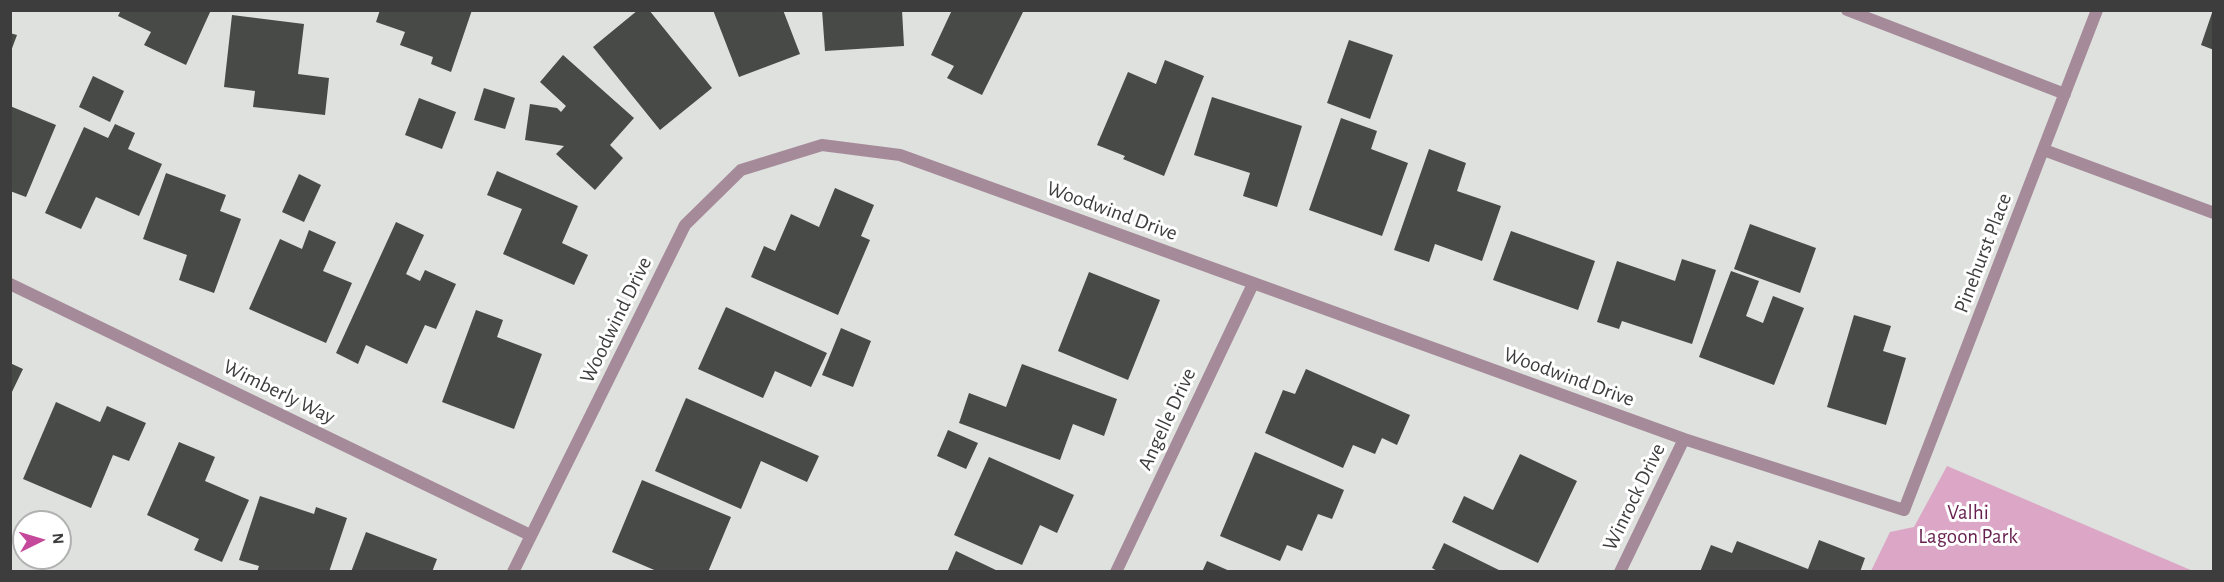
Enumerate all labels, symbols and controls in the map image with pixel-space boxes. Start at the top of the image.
street label: Woodwind Drive [1043,176,1181,246]
street label: Pinehurst Place [1949,190,2017,316]
street label: Woodwind Drive [575,253,657,387]
street label: Woodwind Drive [1500,342,1638,412]
street label: Wimberly Way [219,354,339,430]
street label: Angelle Drive [1132,364,1202,474]
street label: Winrock Drive [1597,439,1671,555]
park label: Valhi Lagoon Park [1918,500,2018,550]
north arrow [12,510,72,570]
text: N [49,532,66,545]

